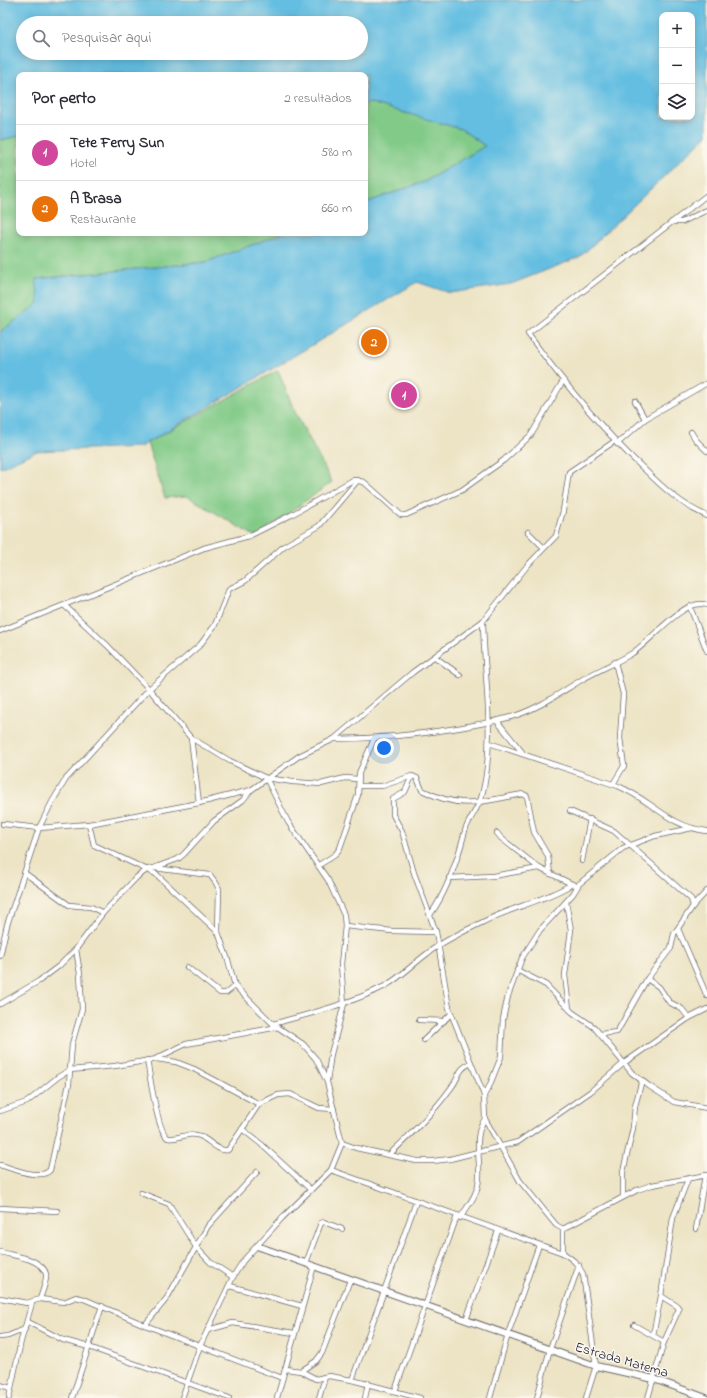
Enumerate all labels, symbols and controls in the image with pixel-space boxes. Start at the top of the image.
map controls [659,12,695,120]
button: + [659,12,695,48]
search box [16,16,368,60]
icon: search [30,27,52,49]
text: Pesquisar aqui [62,27,151,49]
button: − [659,48,695,84]
button: layers [659,84,695,120]
text: Por perto [32,86,96,111]
text: 2 resultados [284,89,352,108]
text: Tete Ferry Sun [70,132,164,154]
text: 1 [43,143,47,162]
text: 580 m [321,143,352,162]
text: Hotel [70,154,97,173]
text: A Brasa [70,188,122,210]
text: 2 [42,199,48,218]
text: 660 m [322,199,352,218]
text: Restaurante [70,210,136,229]
pin: 2 [361,327,387,357]
pin: 1 [391,380,417,410]
your location [374,738,394,758]
street label: Estrada Matema [572,1337,671,1384]

